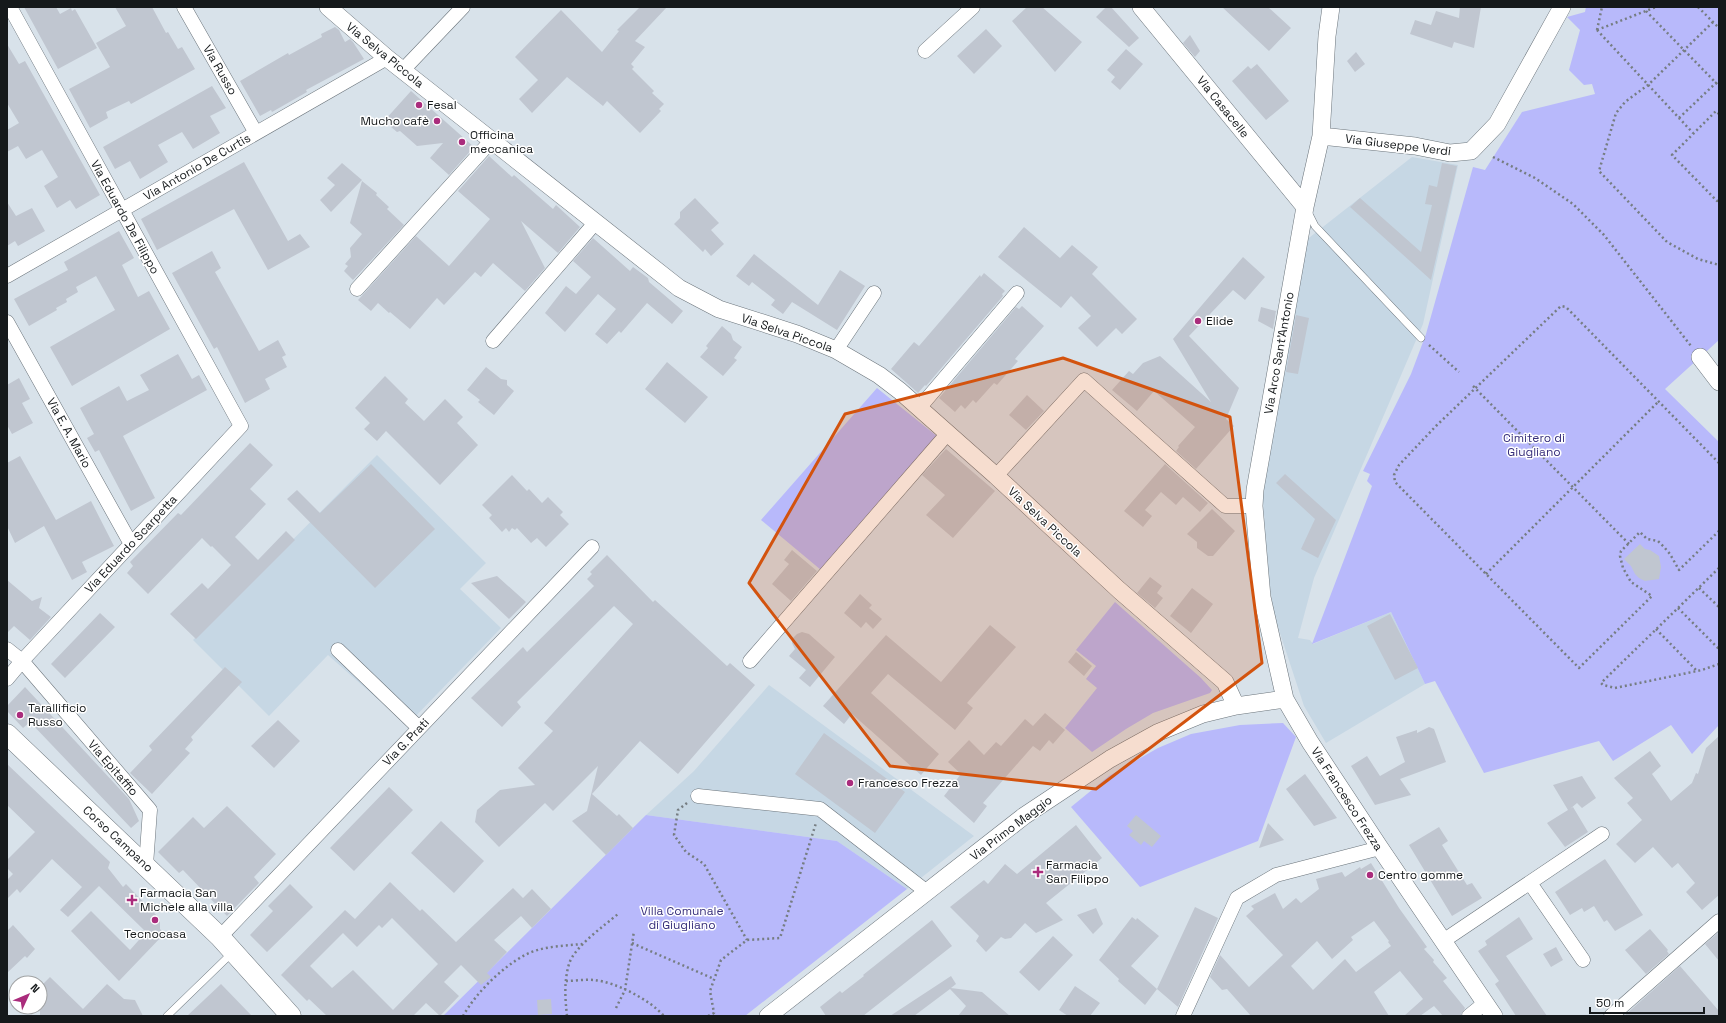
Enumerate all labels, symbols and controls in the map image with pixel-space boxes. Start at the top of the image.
street label: Via Selva Piccola [343,19,427,91]
street label: Via Russo [199,42,241,98]
street label: Via Casacelle [1193,73,1253,141]
place label: Fesal [427,97,457,113]
marker: Fesal [414,100,424,110]
place label: Mucho cafè [360,113,429,129]
marker: Mucho cafè [432,116,442,126]
place label: Officina meccanica [470,127,533,157]
street label: Via Antonio De Curtis [141,130,253,204]
street label: Via Giuseppe Verdi [1344,131,1452,159]
marker: Officina meccanica [457,137,467,147]
street label: Via Eduardo De Filippo [87,157,163,277]
street label: Via Arco Sant'Antonio [1260,291,1298,415]
street label: Via Selva Piccola [739,310,835,356]
place label: Elide [1206,313,1233,329]
marker: Elide [1193,316,1203,326]
street label: Via E. A. Mario [43,395,95,471]
park label: Cimitero di Giugliano [1503,430,1565,460]
street label: Via Selva Piccola [1005,483,1086,561]
street label: Via Eduardo Scarpetta [81,491,181,597]
place label: Tarallificio Russo [28,700,86,730]
marker: Tarallificio Russo [15,710,25,720]
street label: Via G. Prati [379,715,433,769]
street label: Via Epitaffio [84,737,142,799]
street label: Via Francesco Frezza [1307,744,1387,854]
place label: Francesco Frezza [858,775,958,791]
marker: Francesco Frezza [845,778,855,788]
street label: Via Primo Maggio [967,792,1055,864]
street label: Corso Campano [79,802,157,876]
place label: Farmacia San Filippo [1046,857,1109,887]
marker: Farmacia San Filippo [1033,867,1043,877]
place label: Centro gomme [1378,867,1463,883]
marker: Centro gomme [1365,870,1375,880]
place label: Farmacia San Michele alla villa [140,885,233,915]
marker: Farmacia San Michele alla villa [127,895,137,905]
park label: Villa Comunale di Giugliano [640,903,724,933]
marker: Tecnocasa [150,915,160,925]
place label: Tecnocasa [124,926,186,942]
north arrow [8,975,48,1015]
text: N [28,981,43,996]
scale bar [1590,989,1704,1015]
text: 50 m [1596,995,1624,1011]

